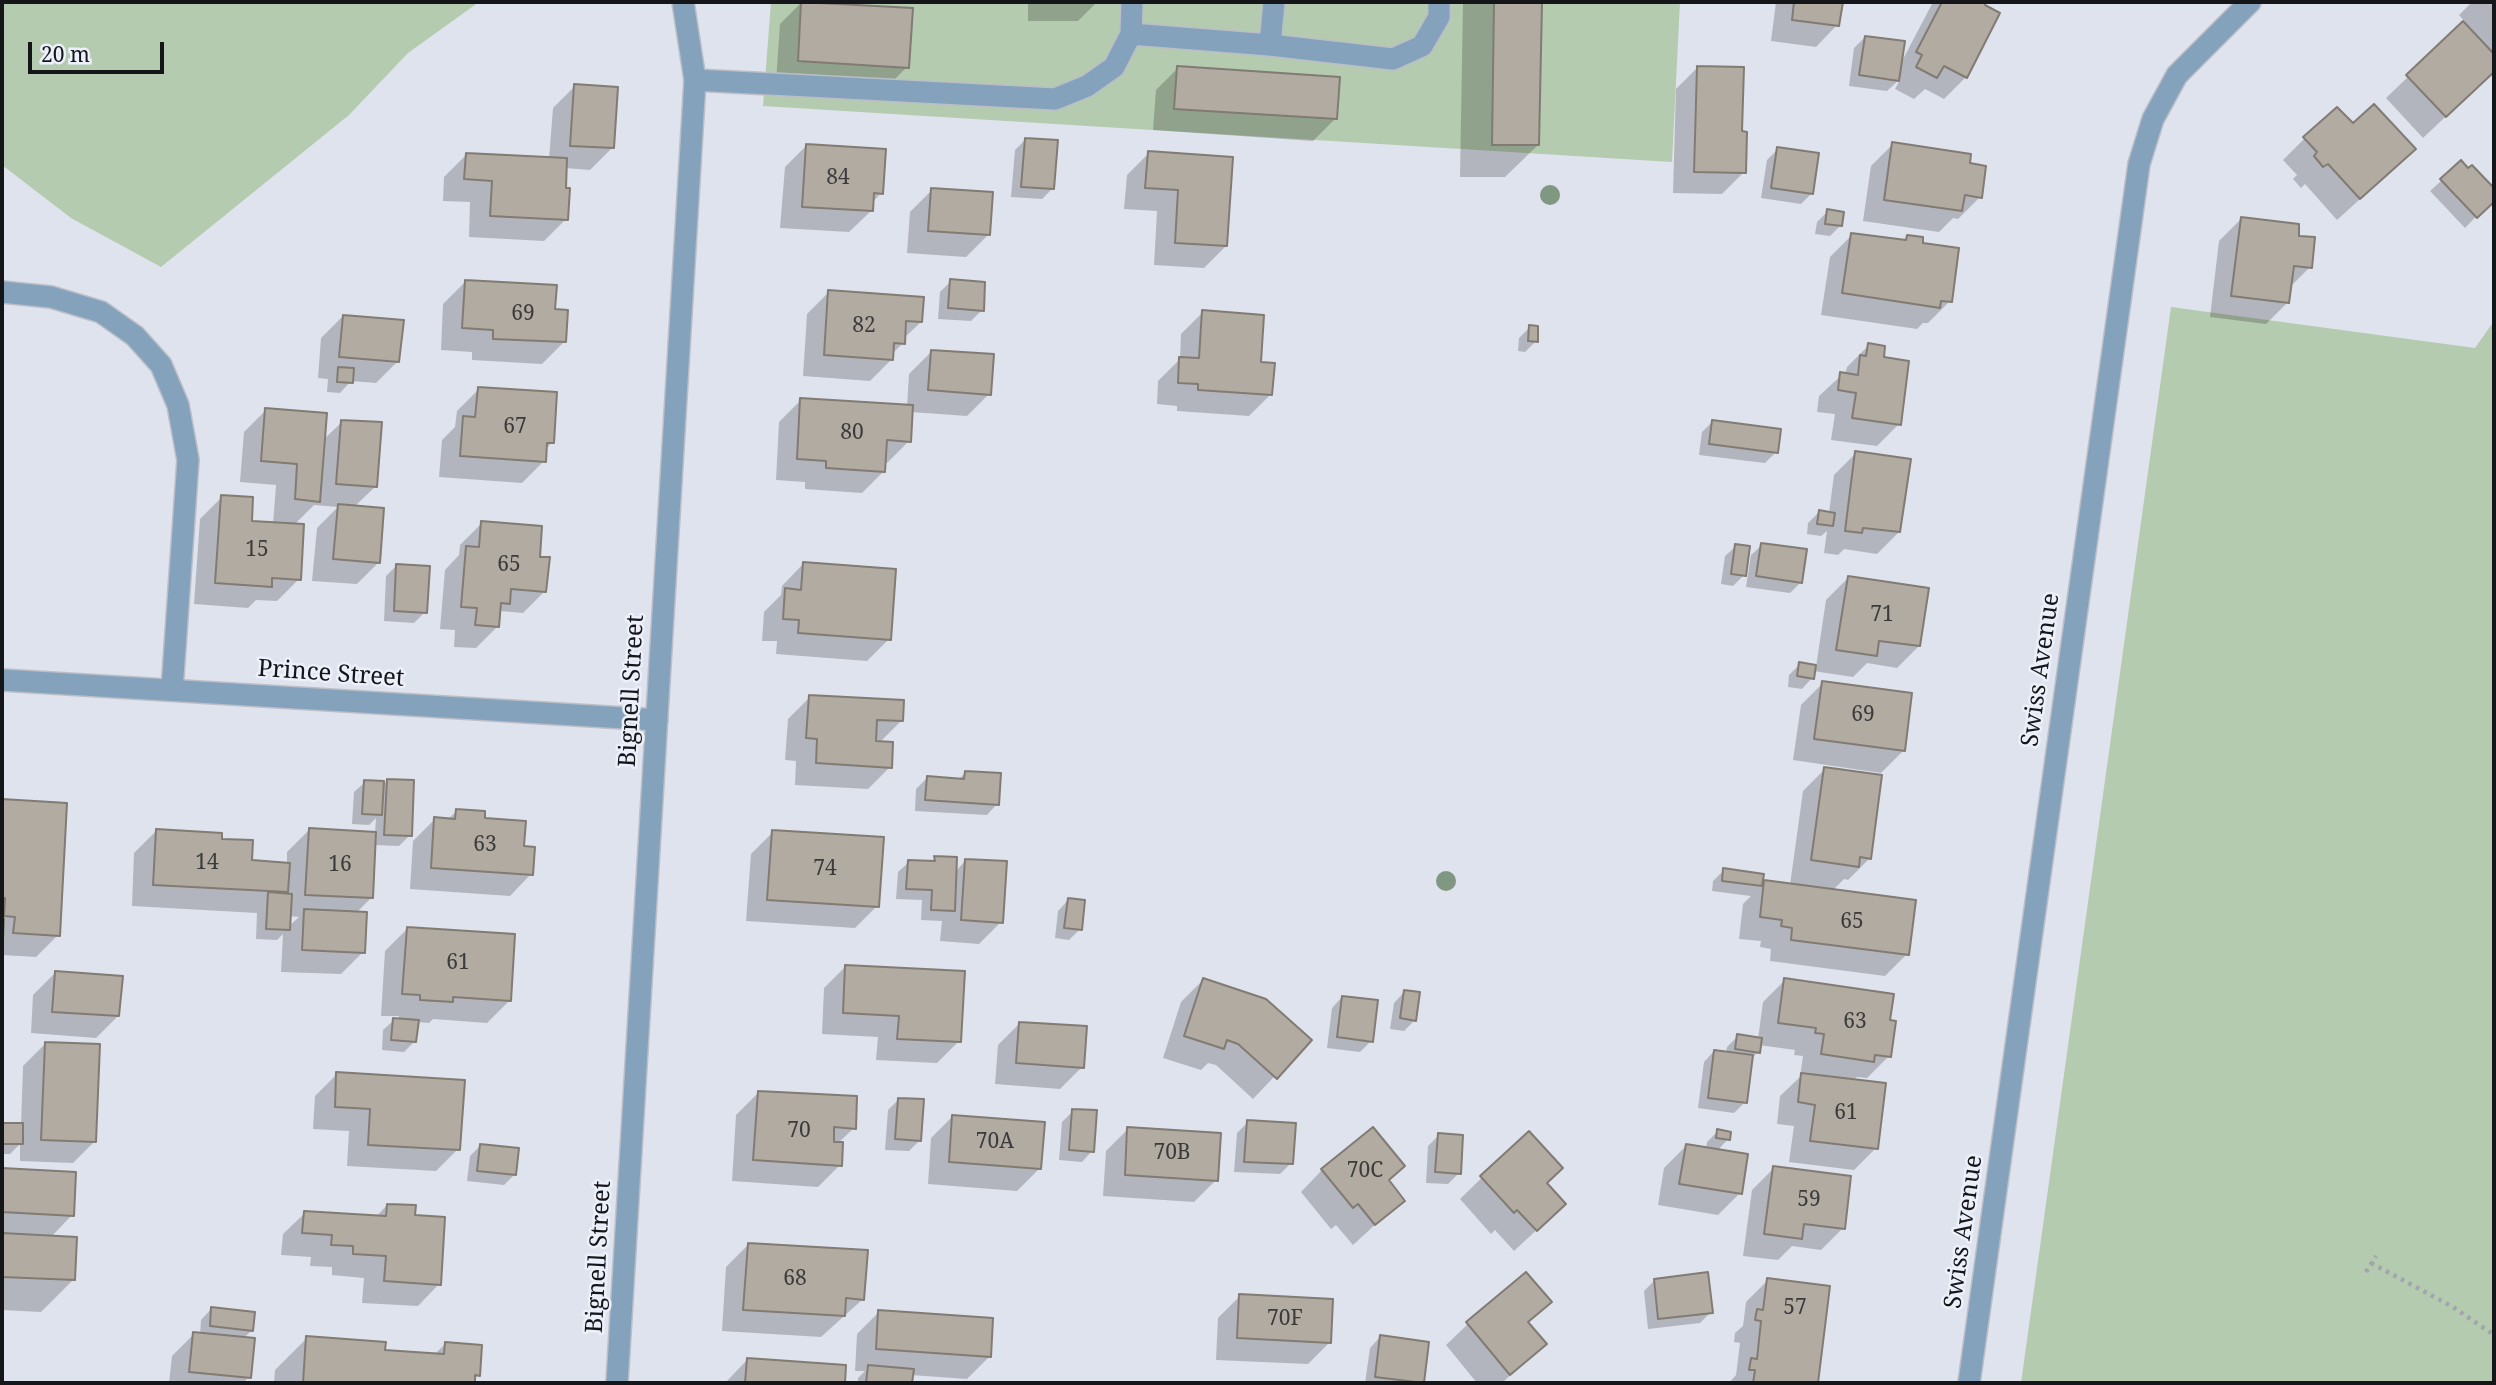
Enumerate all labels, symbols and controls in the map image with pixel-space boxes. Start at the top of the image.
scale bar [32,28,168,72]
text: 20 m [41,40,90,68]
house number: 84 [826,165,850,191]
house number: 69 [511,301,535,327]
house number: 82 [852,313,876,339]
house number: 67 [503,414,527,440]
house number: 80 [840,420,864,446]
house number: 15 [245,537,269,563]
house number: 65 [497,552,521,578]
street label: Swiss Avenue [2016,591,2066,749]
house number: 71 [1870,602,1894,628]
street label: Bignell Street [614,614,650,768]
street label: Prince Street [257,655,405,693]
house number: 69 [1851,702,1875,728]
house number: 63 [473,832,497,858]
house number: 14 [195,850,219,876]
house number: 16 [328,852,352,878]
house number: 74 [813,856,837,882]
house number: 65 [1840,909,1864,935]
house number: 61 [446,950,470,976]
house number: 63 [1843,1009,1867,1035]
house number: 61 [1834,1100,1858,1126]
house number: 70 [787,1118,811,1144]
house number: 70A [976,1129,1014,1155]
house number: 70B [1153,1140,1191,1166]
street label: Swiss Avenue [1939,1153,1989,1311]
house number: 70C [1347,1158,1383,1184]
street label: Bignell Street [581,1180,617,1334]
house number: 59 [1797,1187,1821,1213]
house number: 68 [783,1266,807,1292]
house number: 57 [1783,1295,1807,1321]
house number: 70F [1267,1306,1303,1332]

